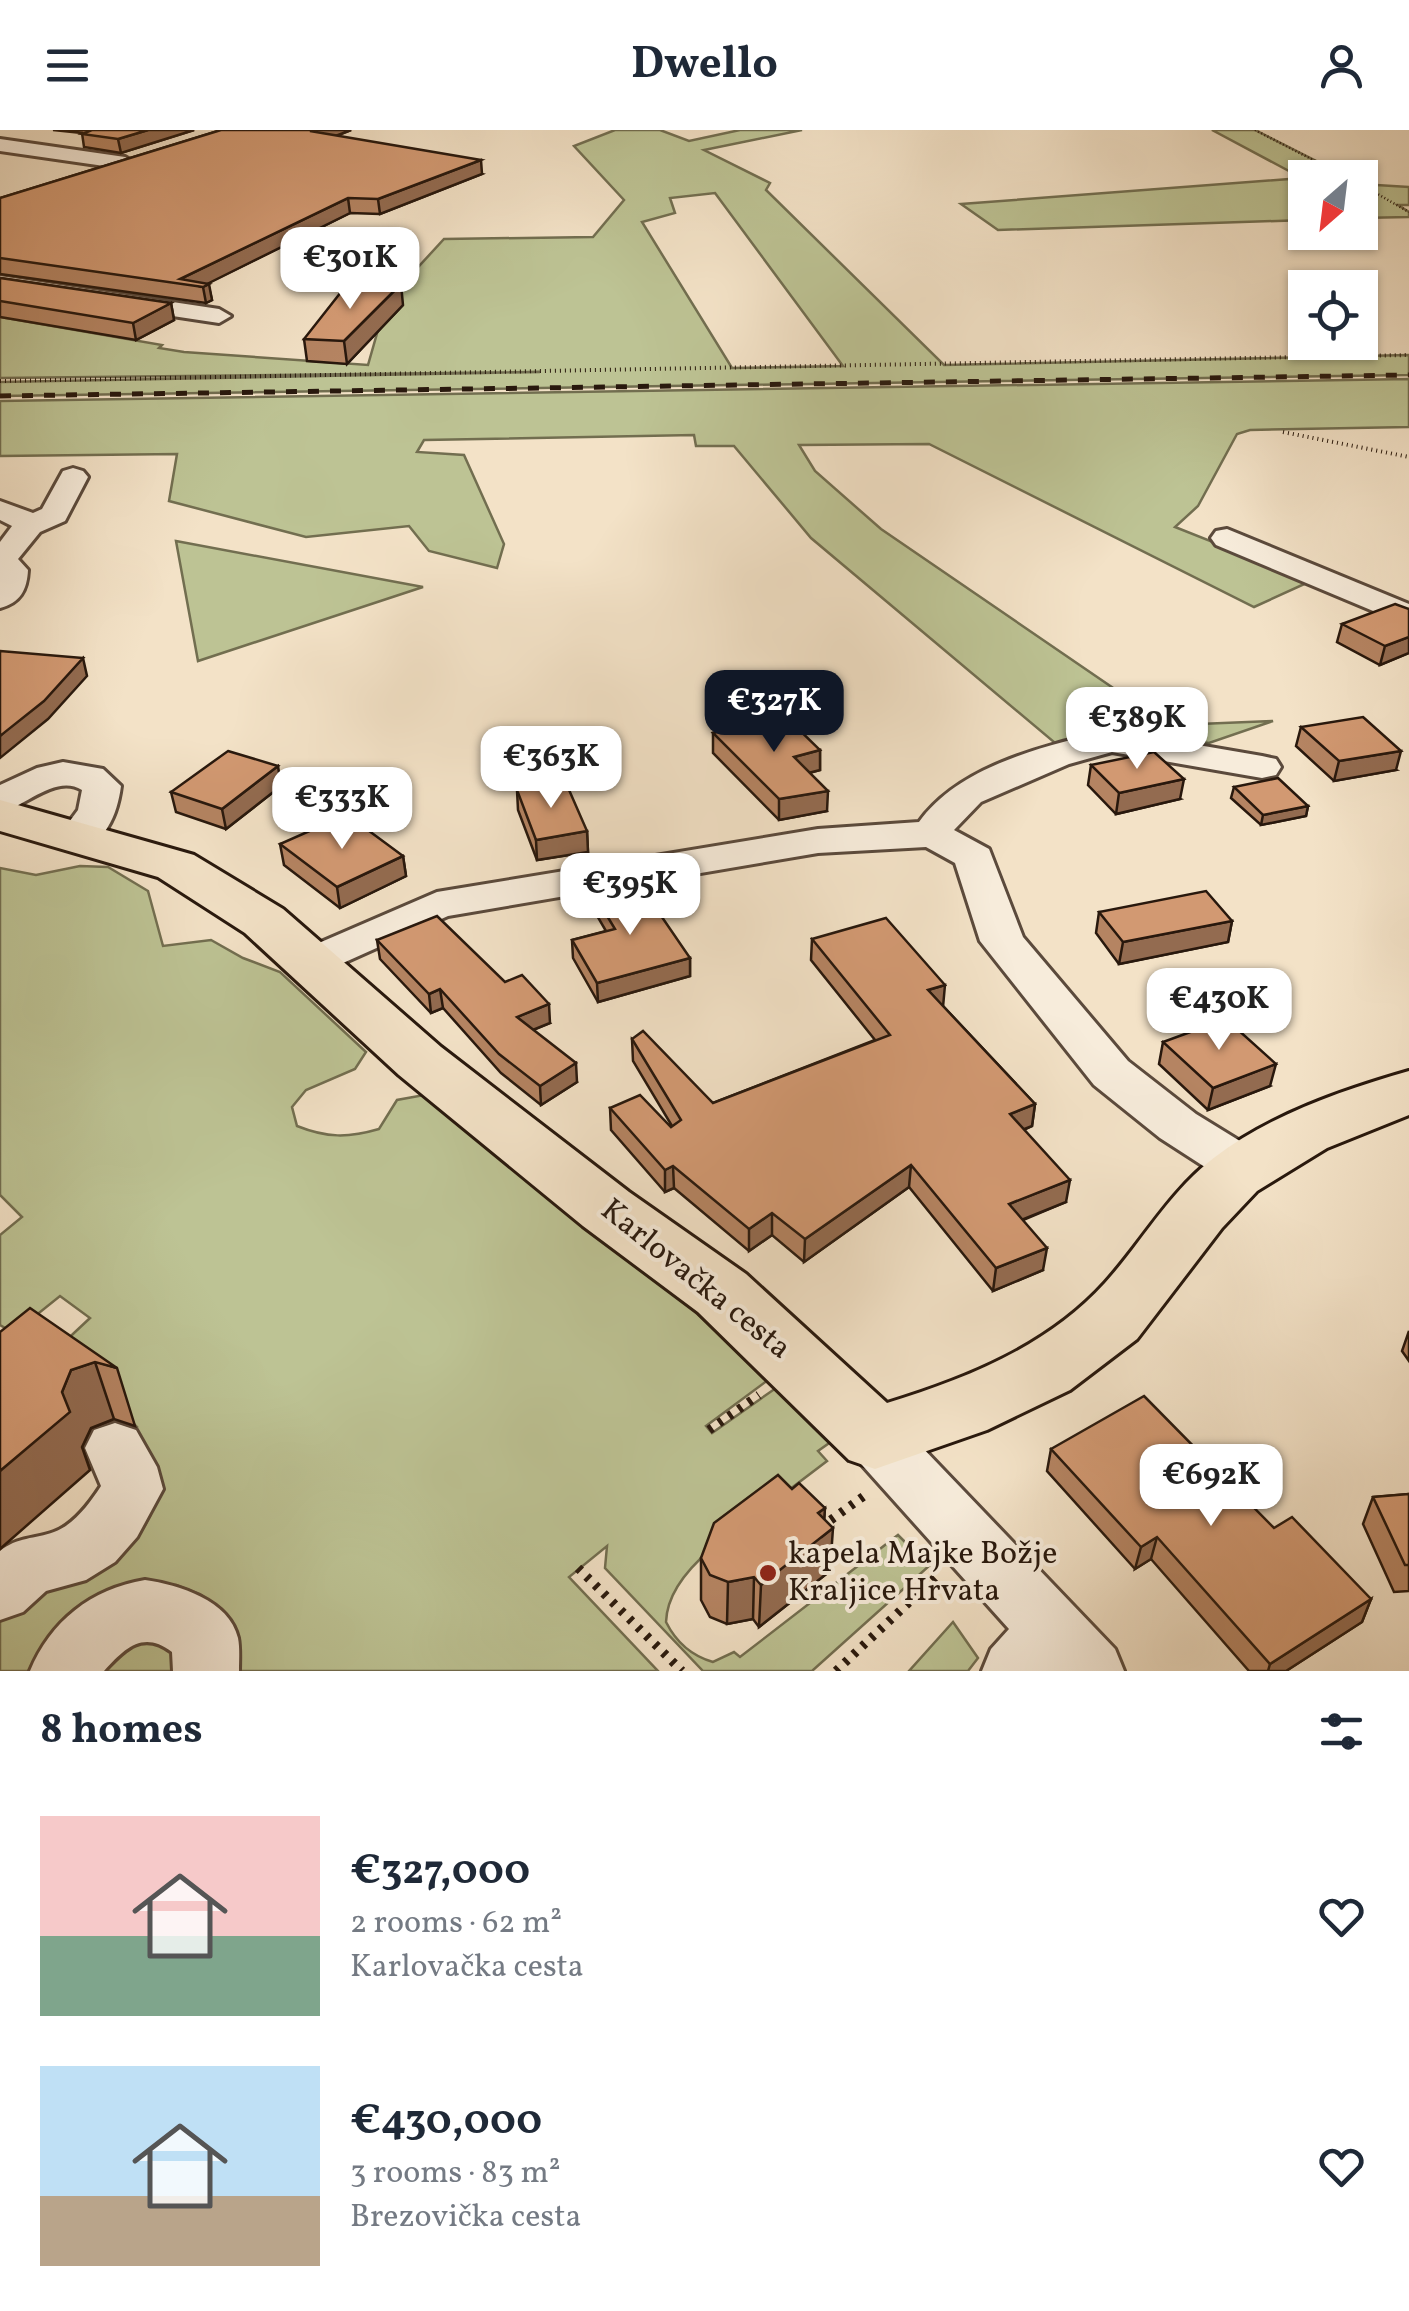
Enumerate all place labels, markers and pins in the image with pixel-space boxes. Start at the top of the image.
pin: €301K [280,227,420,312]
pin: €327K [704,670,844,755]
pin: €389K [1067,687,1207,772]
pin: €363K [481,726,621,811]
pin: €333K [272,767,412,852]
pin: €395K [560,853,700,938]
pin: €430K [1149,968,1289,1053]
pin: €692K [1141,1444,1281,1529]
place label: kapela Majke Božje Kraljice Hrvata [788,1533,1057,1614]
marker: kapela Majke Božje Kraljice Hrvata [757,1562,779,1584]

